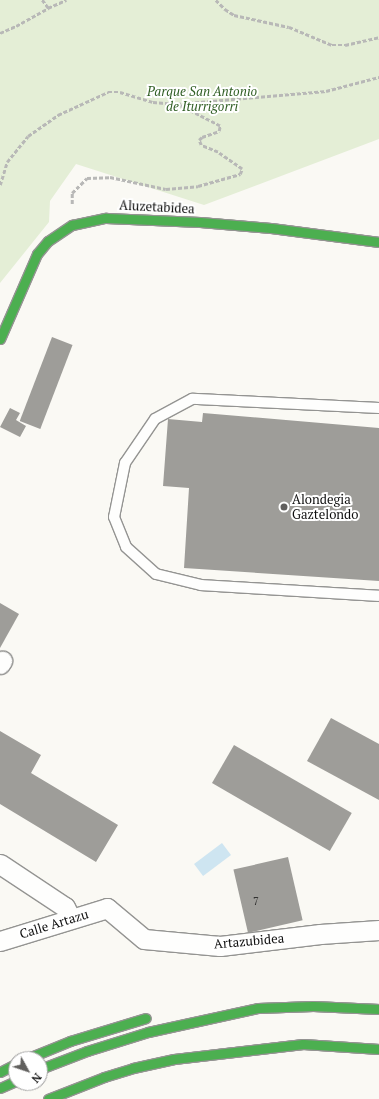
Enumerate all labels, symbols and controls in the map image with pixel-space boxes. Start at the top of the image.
park label: Parque San Antonio de Iturrigorri [147,84,257,115]
street label: Aluzetabidea [119,197,195,217]
place label: Alondegia Gaztelondo [292,492,358,523]
marker: Alondegia Gaztelondo [279,502,289,512]
house number: 7 [253,894,259,908]
street label: Calle Artazu [18,906,90,942]
street label: Artazubidea [213,930,285,952]
north arrow [8,1051,48,1091]
text: N [28,1070,44,1086]

